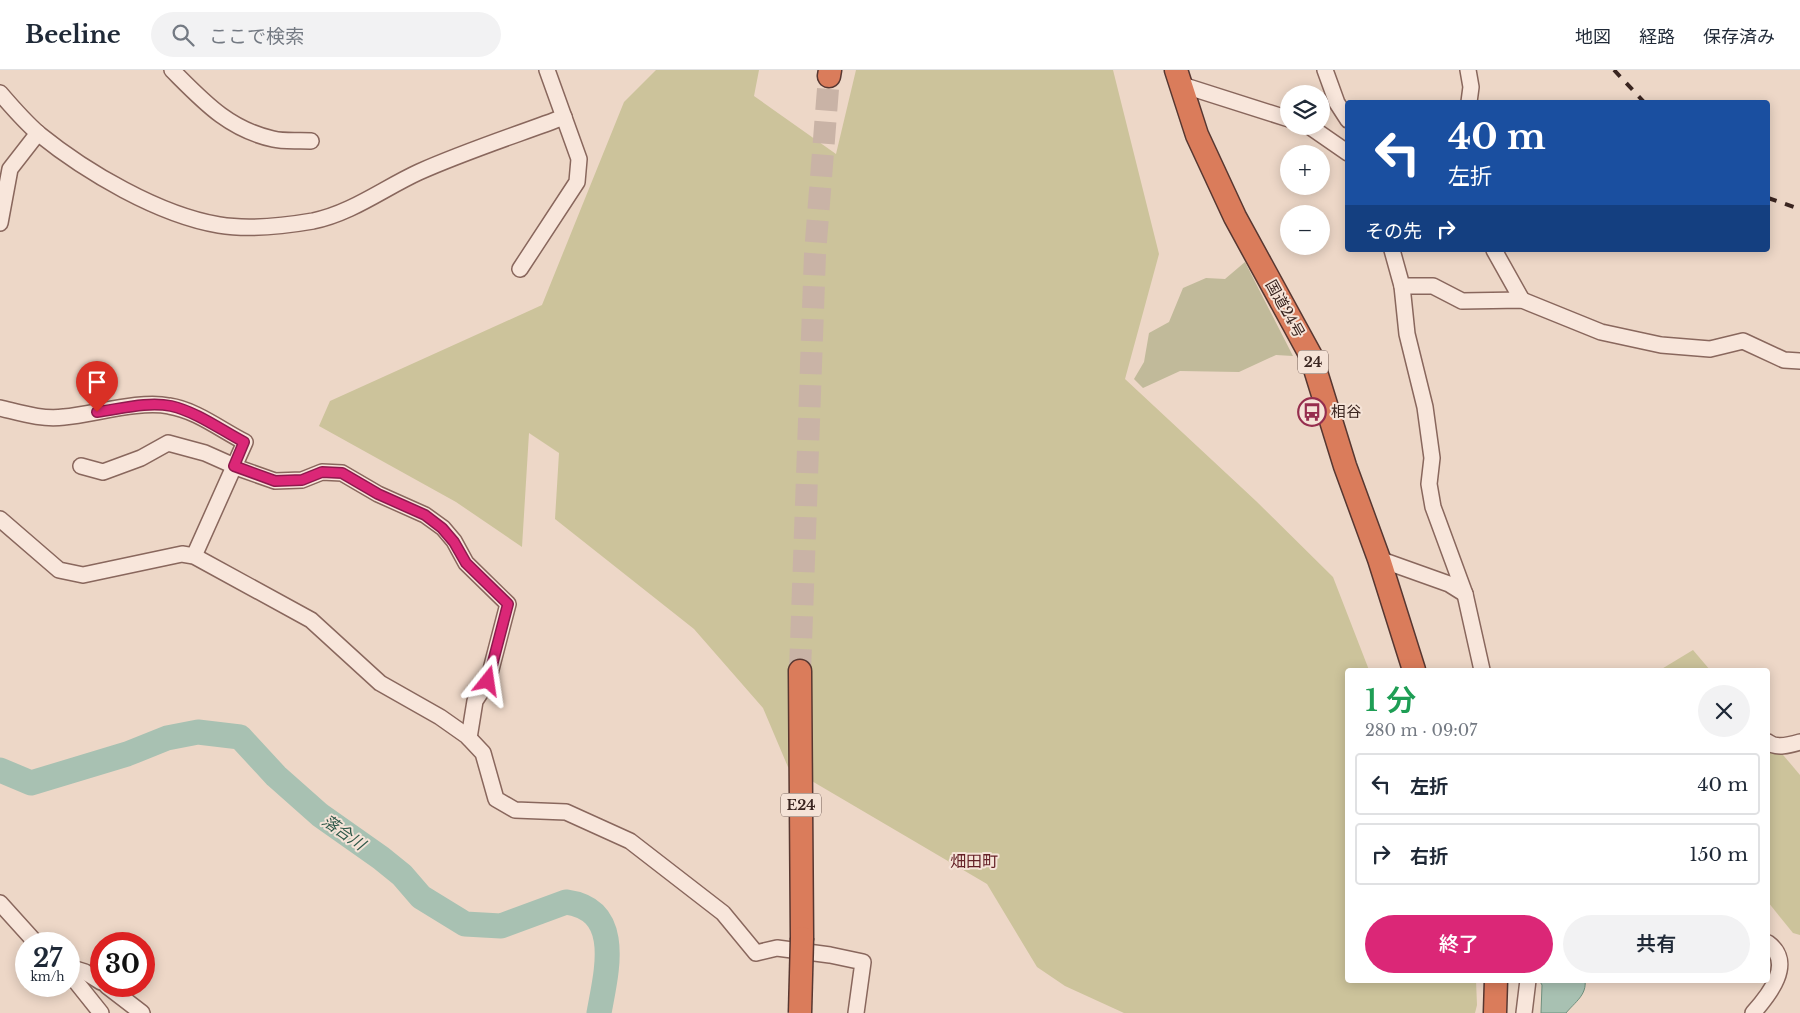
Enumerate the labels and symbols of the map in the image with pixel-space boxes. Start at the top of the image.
street label: 国道24号 [1262,277,1309,341]
road number: 24 [1298,350,1328,374]
pin [76,361,118,412]
bus stop icon: 相谷 [1297,397,1327,427]
place label: 相谷 [1331,402,1361,421]
position arrow [461,654,513,706]
road number: E24 [781,794,821,816]
water label: 落合川 [319,810,371,855]
district label: 畑田町 [950,851,998,871]
speed limit sign: 30 [90,932,155,997]

